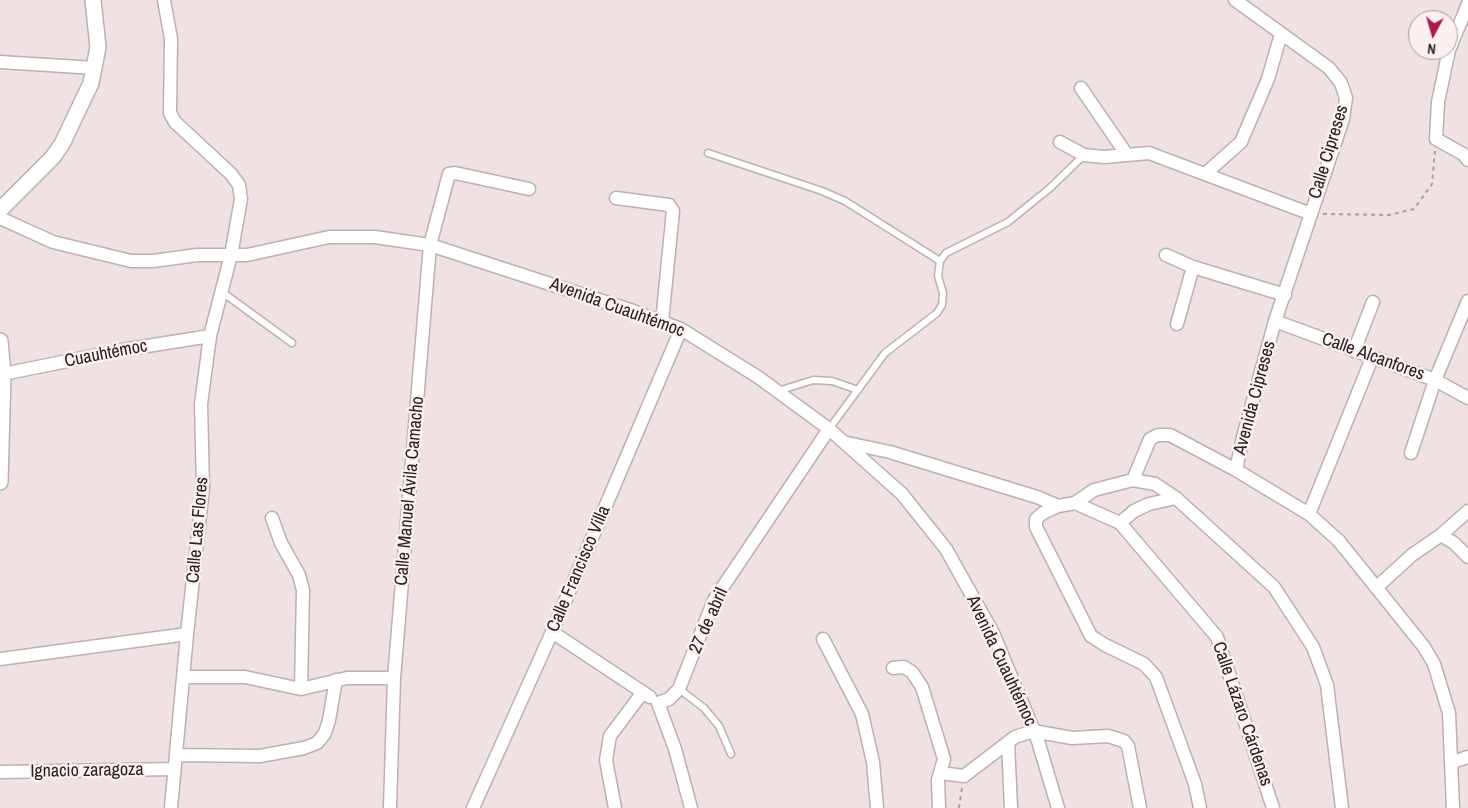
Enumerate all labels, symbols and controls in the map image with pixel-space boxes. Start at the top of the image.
north arrow [1408,10,1458,60]
text: N [1426,40,1437,58]
street label: Calle Cipreses [1305,103,1353,201]
street label: Avenida Cuauhtémoc [547,274,687,342]
street label: Calle Alcanfores [1319,328,1427,386]
street label: Cuauhtémoc [63,335,149,373]
street label: Avenida Cipreses [1229,339,1281,457]
street label: Calle Manuel Ávila Camacho [391,395,429,587]
street label: Calle Las Flores [183,476,213,584]
street label: Calle Francisco Villa [543,503,615,635]
street label: 27 de abril [685,585,733,657]
street label: Avenida Cuauhtémoc [961,592,1041,730]
street label: Calle Lázaro Cárdenas [1207,639,1277,789]
street label: Ignacio zaragoza [30,759,144,783]

